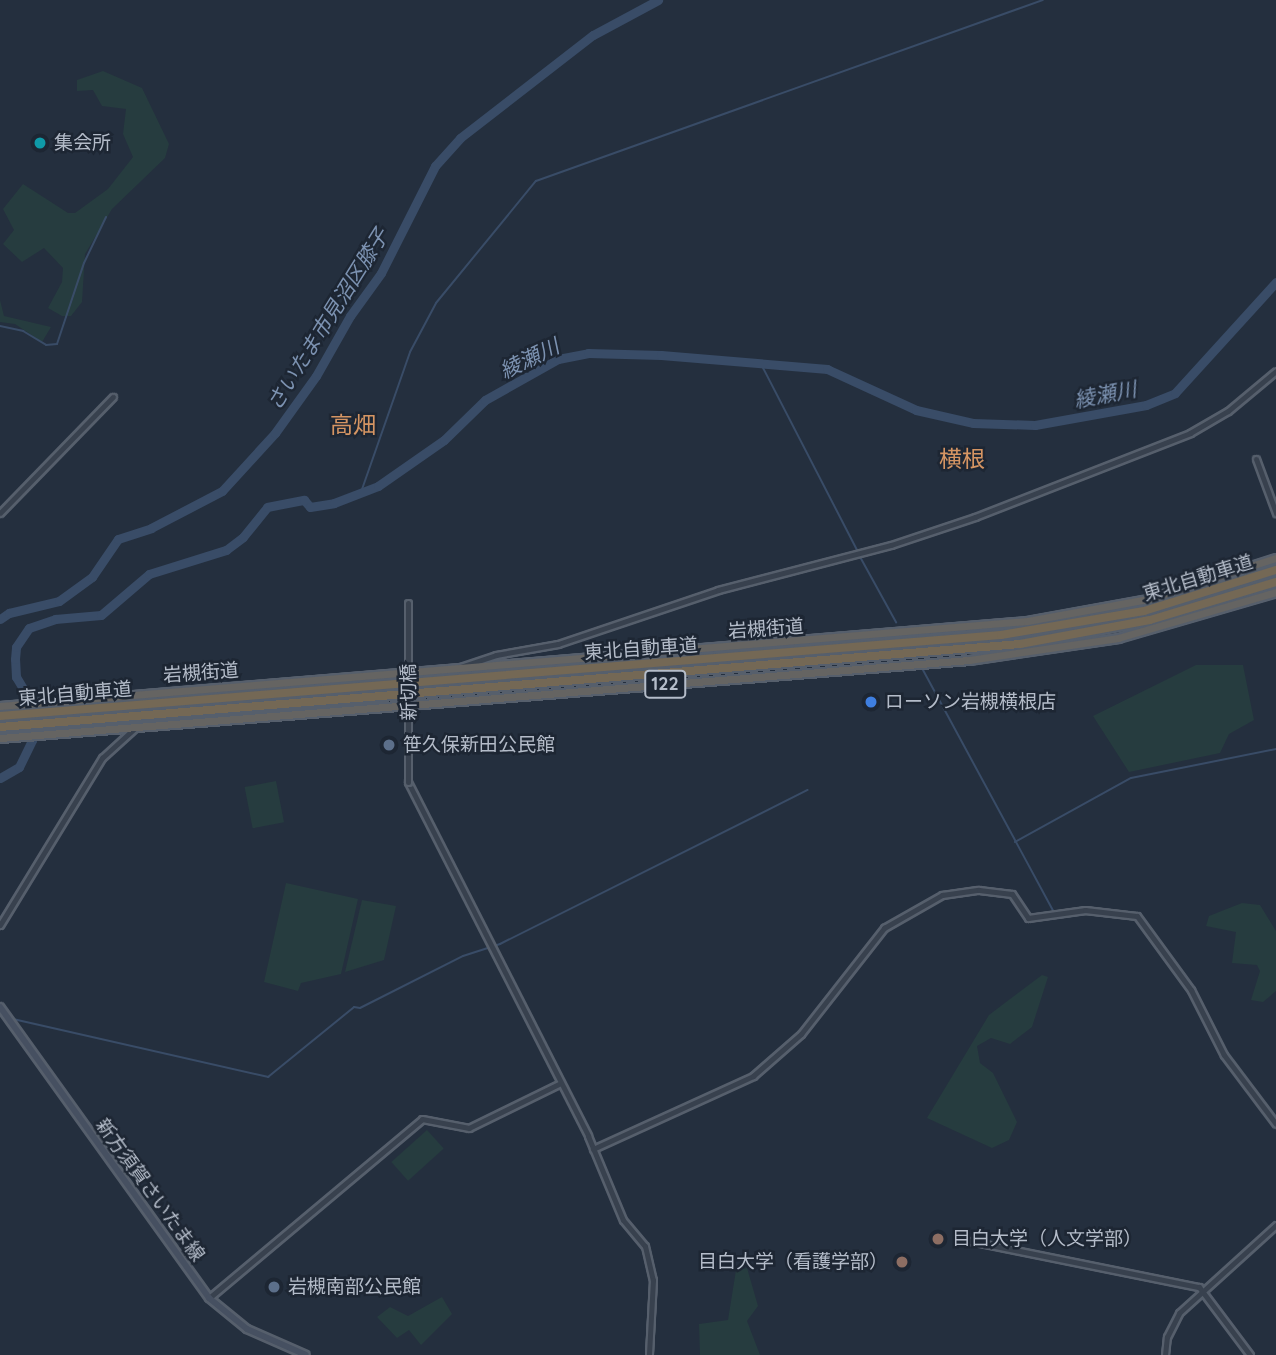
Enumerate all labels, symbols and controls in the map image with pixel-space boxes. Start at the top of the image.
place label: 集会所 [54,132,111,154]
marker: 集会所 [32,135,48,151]
water label: さいたま市見沼区膝子 [261,223,393,415]
water label: 綾瀬川 [495,333,563,383]
water label: 綾瀬川 [1072,376,1138,412]
district label: 高畑 [330,411,376,439]
district label: 横根 [939,445,985,473]
street label: 東北自動車道 [1140,550,1256,606]
street label: 岩槻街道 [727,615,805,643]
street label: 東北自動車道 [583,634,699,664]
street label: 岩槻街道 [162,659,240,687]
street label: 新切橋 [397,663,421,721]
road number: 122 [644,670,686,698]
street label: 東北自動車道 [17,678,133,710]
place label: ローソン岩槻横根店 [885,691,1056,713]
marker: ローソン岩槻横根店 [863,694,879,710]
place label: 笹久保新田公民館 [403,734,555,756]
marker: 笹久保新田公民館 [381,737,397,753]
street label: 新方須賀さいたま線 [91,1114,209,1266]
place label: 目白大学（人文学部） [952,1228,1142,1250]
marker: 目白大学（人文学部） [930,1231,946,1247]
place label: 目白大学（看護学部） [698,1251,888,1273]
marker: 目白大学（看護学部） [894,1254,910,1270]
place label: 岩槻南部公民館 [288,1276,421,1298]
marker: 岩槻南部公民館 [266,1279,282,1295]

